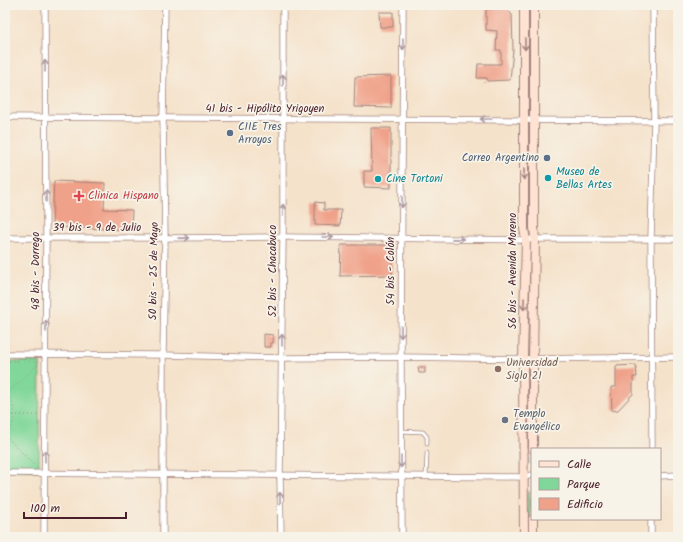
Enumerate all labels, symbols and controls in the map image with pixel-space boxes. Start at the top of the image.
one-way arrow [399,37,407,50]
one-way arrow [521,37,529,50]
one-way arrow [41,60,49,73]
one-way arrow [279,74,287,87]
street label: 41 bis - Hipólito Yrigoyen [206,100,325,118]
one-way arrow [480,115,493,123]
place label: CIIE Tres Arroyos [238,118,282,149]
marker: CIIE Tres Arroyos [225,128,235,138]
place label: Correo Argentino [462,149,539,167]
marker: Correo Argentino [542,153,552,163]
place label: Museo de Bellas Artes [556,163,612,194]
one-way arrow [520,167,528,180]
place label: Cine Tortoni [386,170,443,188]
marker: Museo de Bellas Artes [543,173,553,183]
marker: Cine Tortoni [373,174,383,184]
place label: Clinica Hispano [88,187,159,205]
one-way arrow [42,190,50,203]
marker: Clinica Hispano [73,190,85,202]
one-way arrow [398,195,406,208]
one-way arrow [279,204,287,217]
street label: 56 bis - Avenida Moreno [504,213,522,329]
street label: 39 bis - 9 de Julio [53,219,141,237]
street label: 50 bis - 25 de Mayo [144,222,164,320]
street label: 52 bis - Chacabuco [264,225,282,317]
street label: 48 bis - Dorrego [27,232,45,310]
one-way arrow [321,233,334,241]
one-way arrow [177,234,190,242]
one-way arrow [451,235,464,243]
street label: 54 bis - Colón [382,237,400,305]
one-way arrow [520,297,528,310]
one-way arrow [42,320,50,333]
one-way arrow [397,325,405,338]
one-way arrow [278,334,286,347]
place label: Universidad Siglo 21 [506,354,558,385]
marker: Universidad Siglo 21 [493,364,503,374]
place label: Templo Evangélico [513,405,560,436]
marker: Templo Evangélico [500,415,510,425]
legend [531,448,661,520]
one-way arrow [41,450,49,463]
one-way arrow [397,455,405,468]
text: Calle [567,455,592,474]
text: Parque [567,475,601,494]
one-way arrow [276,492,284,505]
scale bar [24,494,126,520]
text: Edificio [567,495,603,514]
text: 100 m [30,499,61,518]

